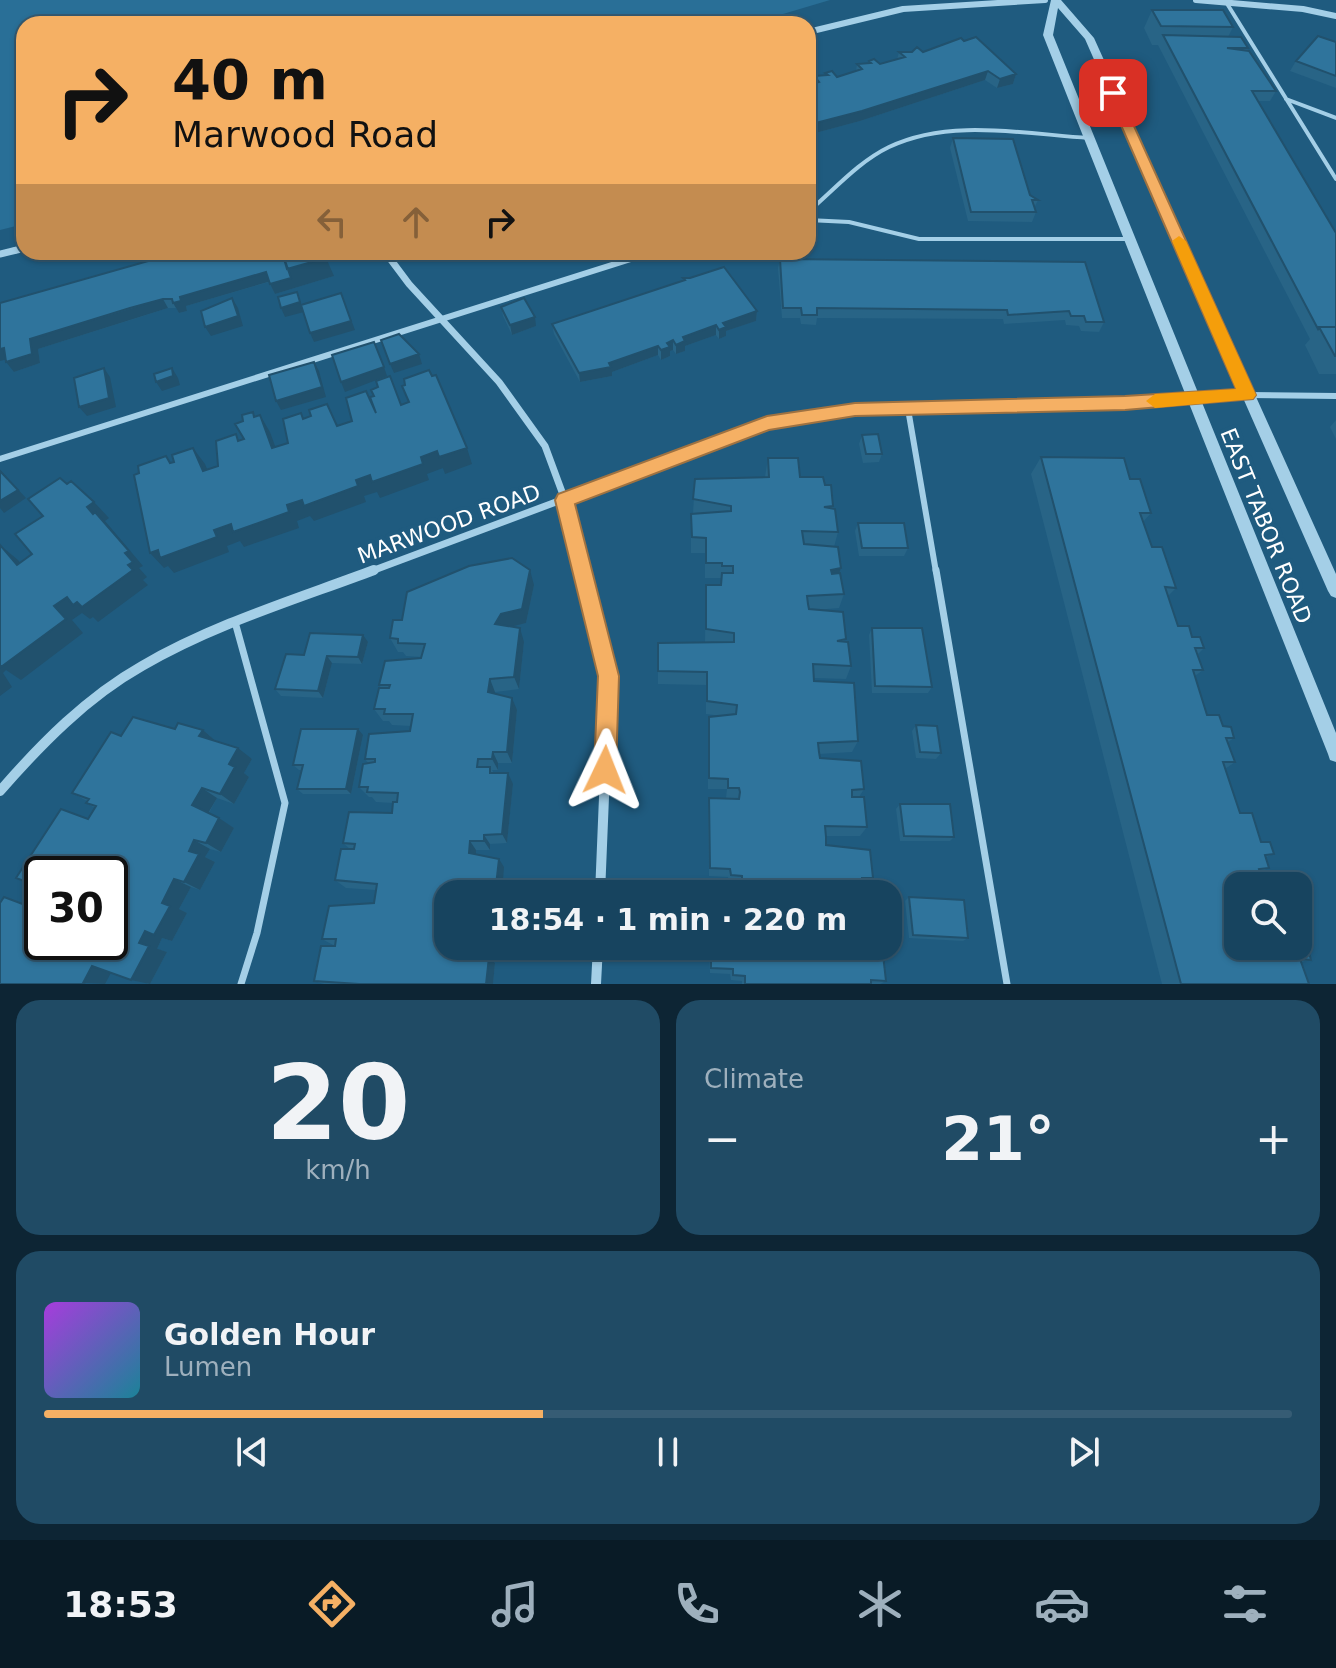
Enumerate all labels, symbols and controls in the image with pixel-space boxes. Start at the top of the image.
text: 40 m [172,47,328,112]
icon: right [40,48,144,152]
pin [1079,59,1147,127]
icon: arrive [1091,71,1135,115]
text: Marwood Road [172,114,438,155]
icon: left [310,200,354,244]
icon: ahead [394,200,438,244]
icon: right [478,200,522,244]
street label: EAST TABOR ROAD [1215,425,1317,627]
street label: MARWOOD ROAD [354,479,544,569]
position arrow [563,728,647,812]
speed limit sign: 30 [24,856,128,960]
map controls [1224,872,1312,960]
button: search [1224,872,1312,960]
text: 18:54 · 1 min · 220 m [489,902,847,937]
text: 20 [266,1042,410,1164]
text: Climate [704,1064,804,1094]
text: 21° [941,1104,1055,1174]
text: − [704,1113,741,1164]
text: + [1255,1113,1292,1164]
text: km/h [305,1155,371,1185]
text: Golden Hour [164,1317,375,1352]
text: Lumen [164,1352,252,1382]
icon: previous [230,1430,274,1474]
icon: pause [646,1430,690,1474]
icon: next [1062,1430,1106,1474]
icon: directions [304,1576,360,1632]
icon: music [487,1576,543,1632]
icon: phone [669,1576,725,1632]
icon: climate [852,1576,908,1632]
icon: car [1034,1576,1090,1632]
icon: filters [1217,1576,1273,1632]
text: 18:53 [63,1584,178,1625]

